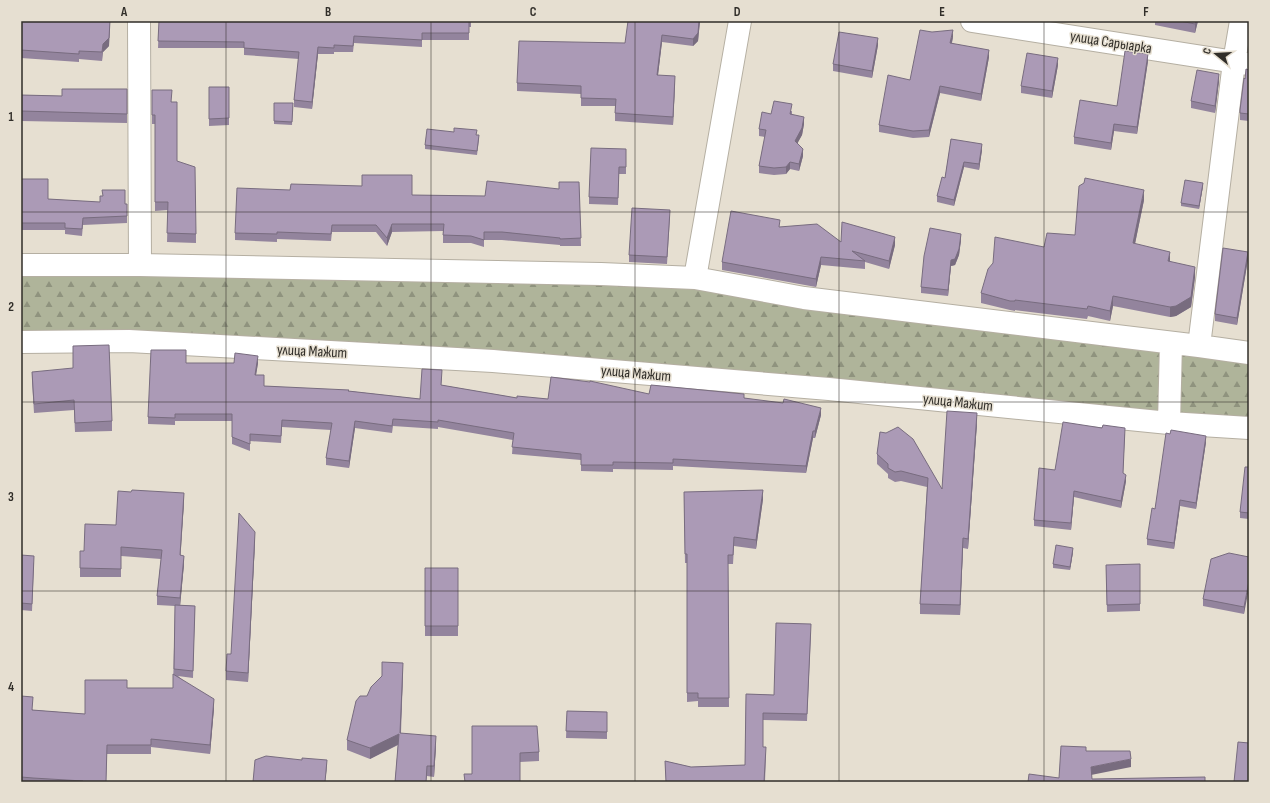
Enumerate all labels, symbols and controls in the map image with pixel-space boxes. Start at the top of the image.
text: A [120,4,128,20]
text: B [325,4,331,20]
text: C [530,4,537,20]
text: D [734,4,741,20]
text: E [939,4,945,20]
text: F [1143,4,1149,20]
street label: улица Сарыарка [1069,27,1153,58]
north arrow [1196,34,1236,74]
text: С [1200,46,1214,56]
text: 1 [8,109,14,125]
text: 2 [8,299,14,315]
street label: улица Мажит [276,340,348,363]
street label: улица Мажит [600,361,672,386]
street label: улица Мажит [922,389,994,416]
text: 3 [8,489,14,505]
text: 4 [8,679,14,695]

